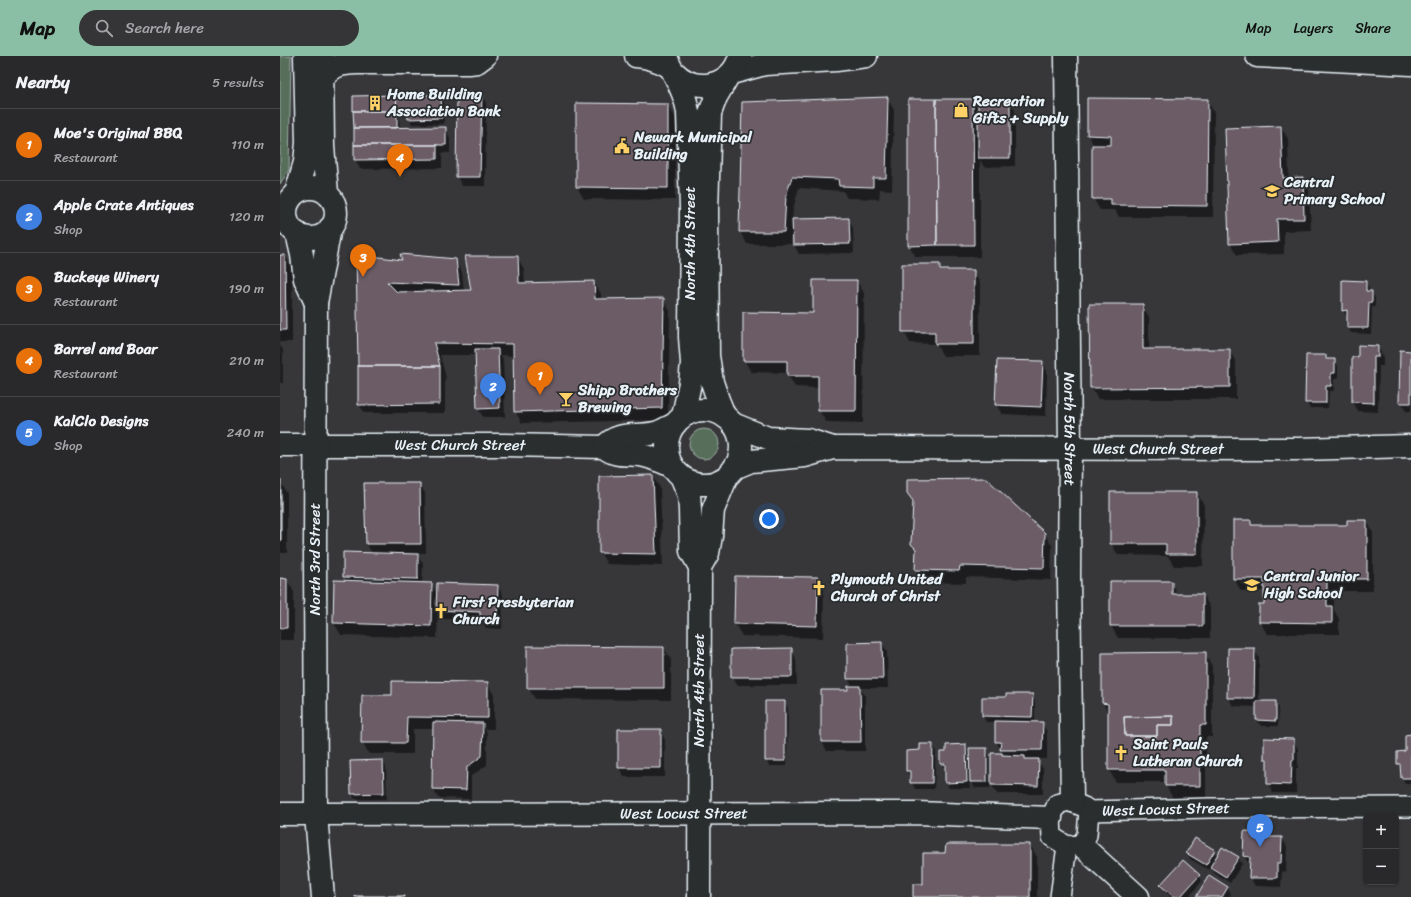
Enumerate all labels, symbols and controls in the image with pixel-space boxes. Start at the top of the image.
search box [79,10,359,46]
text: Map [20,12,55,45]
text: Search here [125,15,204,41]
text: Map [1246,16,1271,41]
text: Layers [1293,16,1333,41]
text: Share [1355,16,1391,41]
icon: search [93,17,115,39]
text: Nearby [16,67,70,97]
text: 5 results [212,71,264,94]
place label: Home Building Association Bank [386,81,502,124]
place label: Recreation Gifts + Supply [972,88,1070,131]
building icon: Home Building Association Bank [366,94,384,112]
shop icon: Recreation Gifts + Supply [952,101,970,119]
text: Moe's Original BBQ [54,120,182,146]
place label: Newark Municipal Building [633,124,753,167]
text: 1 [26,133,32,156]
text: 110 m [231,133,264,156]
public building icon: Newark Municipal Building [613,137,631,155]
pin: 4 [387,144,413,177]
text: Restaurant [54,146,118,169]
place label: Central Primary School [1283,169,1385,212]
school or university icon: Central Primary School [1263,182,1281,200]
street label: North 4th Street [677,186,703,300]
text: Apple Crate Antiques [54,192,194,218]
text: 2 [25,205,33,228]
text: 120 m [229,205,264,228]
text: Shop [54,218,82,241]
pin: 3 [350,244,376,277]
text: Buckeye Winery [54,264,159,290]
text: 3 [25,277,33,300]
text: 190 m [229,277,264,300]
text: Restaurant [54,290,118,313]
text: Barrel and Boar [54,336,157,362]
text: 4 [25,349,33,372]
text: 210 m [229,349,264,372]
text: Restaurant [54,362,118,385]
pin: 1 [527,362,553,395]
street label: North 5th Street [1056,372,1083,486]
pin: 2 [480,373,506,406]
place label: Shipp Brothers Brewing [577,377,678,420]
bar icon: Shipp Brothers Brewing [557,390,575,408]
text: KalClo Designs [54,408,148,434]
text: 5 [25,421,33,444]
text: 240 m [227,421,264,444]
street label: West Church Street [394,432,527,458]
text: Shop [54,434,82,457]
street label: West Church Street [1093,436,1225,462]
street label: North 3rd Street [302,502,328,615]
your location [759,509,779,529]
place label: Central Junior High School [1263,563,1360,606]
place label: Plymouth United Church of Christ [830,566,943,609]
school or university icon: Central Junior High School [1243,576,1261,594]
church icon: Plymouth United Church of Christ [810,579,828,597]
place label: First Presbyterian Church [452,589,575,632]
church icon: First Presbyterian Church [432,602,450,620]
street label: North 4th Street [686,633,712,747]
place label: Saint Pauls Lutheran Church [1132,731,1243,774]
church icon: Saint Pauls Lutheran Church [1112,744,1130,762]
street label: West Locust Street [1102,795,1230,824]
street label: West Locust Street [620,800,748,826]
map controls [1363,813,1399,885]
button: + [1363,813,1399,849]
pin: 5 [1247,814,1273,847]
button: − [1363,849,1399,885]

